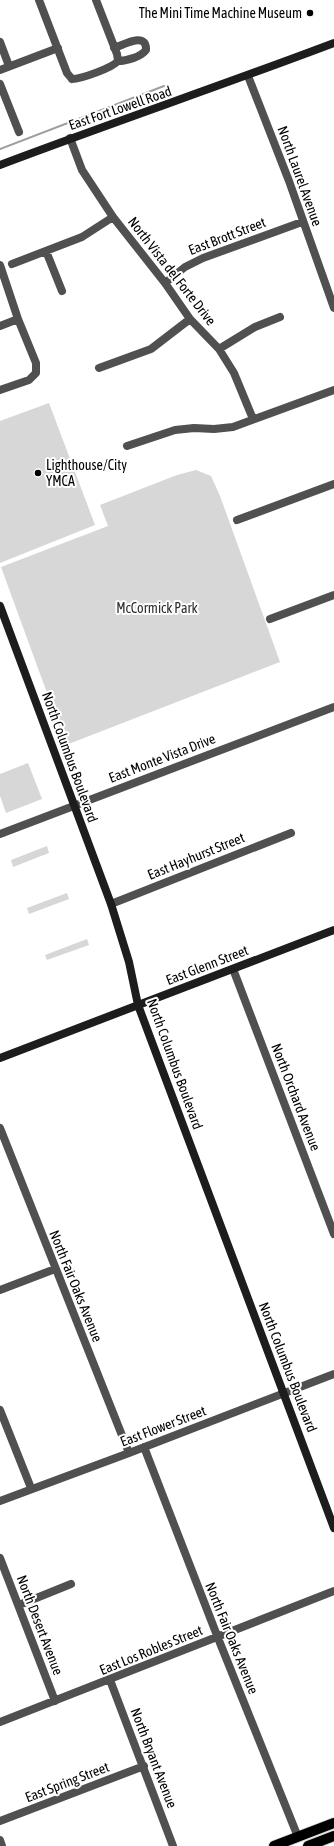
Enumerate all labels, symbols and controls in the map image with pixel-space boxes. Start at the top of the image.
place label: The Mini Time Machine Museum [139,5,302,21]
marker: The Mini Time Machine Museum [305,8,315,18]
street label: East Fort Lowell Road [66,83,174,133]
street label: North Laurel Avenue [275,124,325,228]
street label: North Vista del Forte Drive [125,214,219,328]
street label: East Brott Street [186,214,268,258]
place label: Lighthouse/City YMCA [46,457,127,489]
marker: Lighthouse/City YMCA [33,468,43,478]
park label: McCormick Park [116,600,198,616]
street label: North Columbus Boulevard [39,689,101,825]
street label: East Monte Vista Drive [106,730,218,786]
street label: East Hayhurst Street [145,829,247,883]
street label: East Glenn Street [164,942,250,988]
street label: North Columbus Boulevard [144,996,206,1132]
street label: North Orchard Avenue [268,1041,324,1153]
street label: North Fair Oaks Avenue [46,1228,106,1344]
street label: North Columbus Boulevard [256,1300,320,1434]
street label: East Flower Street [118,1402,208,1450]
street label: North Desert Avenue [14,1573,66,1677]
street label: North Fair Oaks Avenue [202,1580,262,1696]
street label: East Los Robles Street [97,1622,205,1678]
street label: North Bryant Avenue [128,1706,180,1810]
street label: East Spring Street [23,1759,111,1805]

